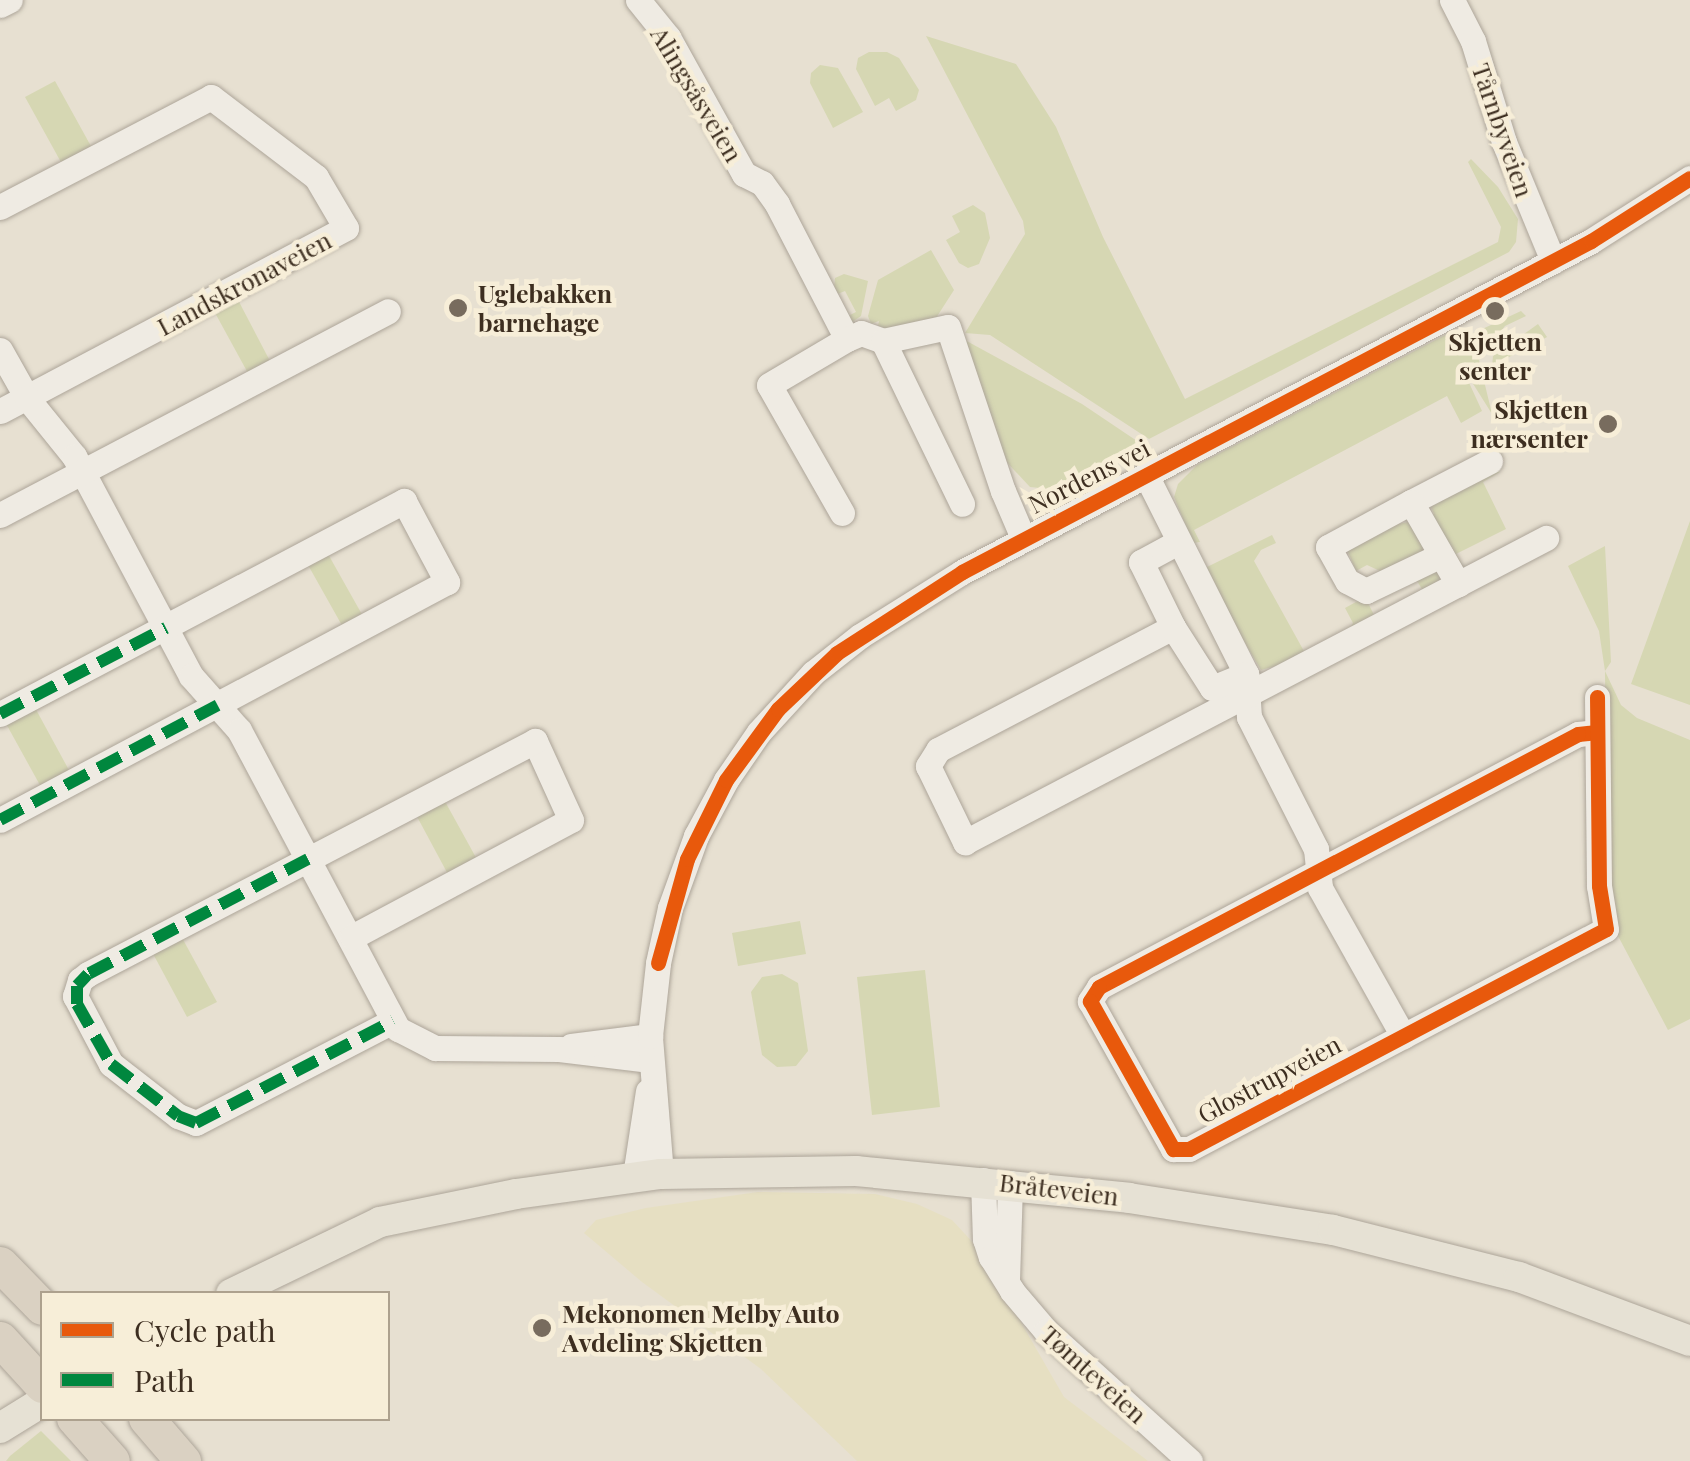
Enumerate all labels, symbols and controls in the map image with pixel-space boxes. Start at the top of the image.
street label: Alingsåsveien [645,21,749,167]
street label: Tårnbyveien [1466,59,1540,201]
street label: Landskronaveien [152,225,336,341]
place label: Uglebakken barnehage [478,279,612,338]
marker: Uglebakken barnehage [447,297,469,319]
marker: Skjetten senter [1484,300,1506,322]
place label: Skjetten senter [1448,327,1542,386]
place label: Skjetten nærsenter [1470,395,1588,454]
marker: Skjetten nærsenter [1597,413,1619,435]
street label: Nordens vei [1023,432,1155,520]
street label: Glostrupveien [1192,1029,1346,1129]
street label: Bråteveien [998,1167,1120,1211]
legend [40,1291,390,1421]
place label: Mekonomen Melby Auto Avdeling Skjetten [562,1299,841,1358]
text: Cycle path [134,1310,276,1350]
marker: Mekonomen Melby Auto Avdeling Skjetten [531,1317,553,1339]
street label: Tømteveien [1035,1319,1153,1429]
text: Path [134,1360,195,1400]

